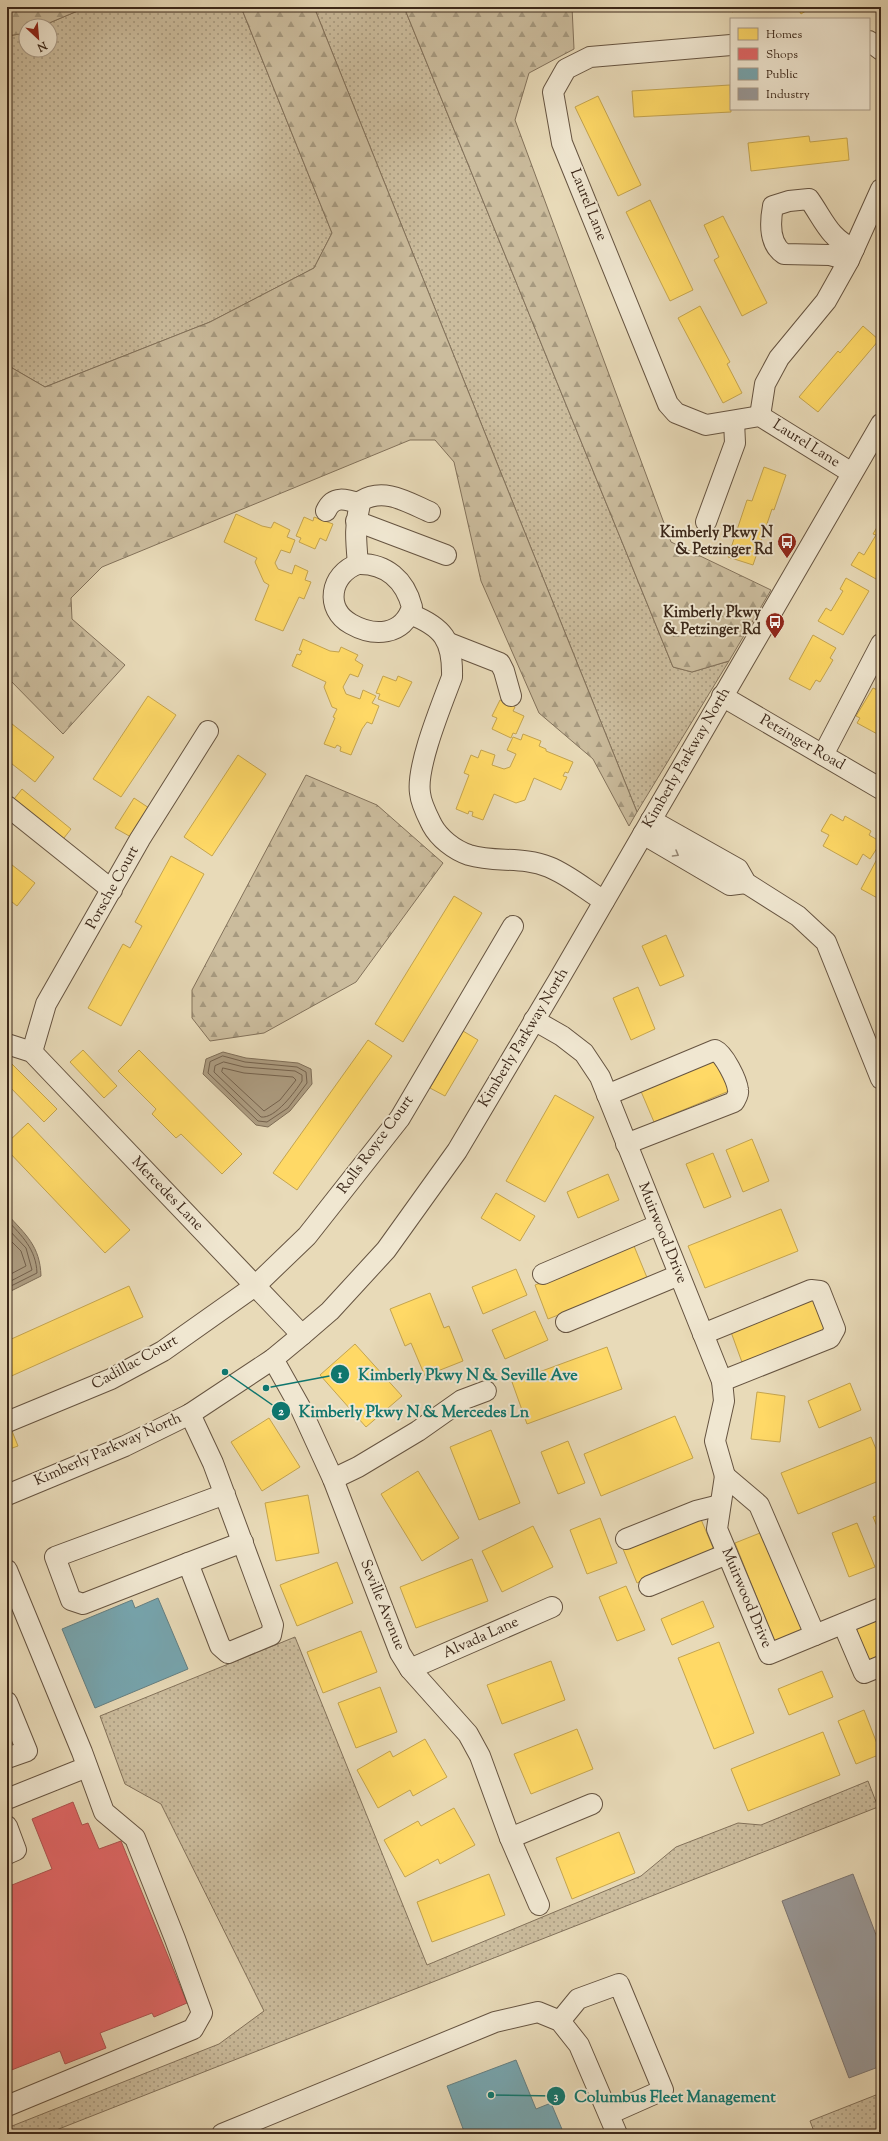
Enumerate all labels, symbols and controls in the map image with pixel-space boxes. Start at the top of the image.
north arrow [18,18,58,58]
legend [730,18,870,110]
text: Homes [766,26,802,44]
text: N [34,37,50,55]
text: Shops [766,46,798,64]
text: Public [766,66,799,84]
text: Industry [766,86,810,104]
street label: Laurel Lane [564,166,612,244]
street label: Laurel Lane [768,415,844,473]
place label: Kimberly Pkwy N & Petzinger Rd [660,523,774,561]
bus stop icon: Kimberly Pkwy N & Petzinger Rd [776,531,798,559]
place label: Kimberly Pkwy & Petzinger Rd [663,603,762,641]
bus stop icon: Kimberly Pkwy & Petzinger Rd [764,611,786,639]
street label: Kimberly Parkway North [638,684,736,832]
street label: Petzinger Road [755,710,849,776]
street label: Porsche Court [81,843,145,933]
one-way arrow [672,849,679,856]
street label: Kimberly Parkway North [474,964,574,1112]
street label: Rolls Royce Court [333,1091,419,1199]
street label: Mercedes Lane [126,1152,208,1236]
street label: Muirwood Drive [632,1179,692,1287]
street label: Cadillac Court [88,1331,182,1395]
callout: Kimberly Pkwy N & Seville Ave [330,1360,586,1388]
text: Kimberly Pkwy N & Seville Ave [358,1365,578,1388]
text: 1 [337,1366,343,1384]
callout: Kimberly Pkwy N & Mercedes Ln [271,1397,537,1425]
text: Kimberly Pkwy N & Mercedes Ln [299,1402,530,1425]
text: 2 [278,1403,284,1421]
street label: Kimberly Parkway North [31,1408,185,1492]
street label: Muirwood Drive [715,1545,777,1651]
street label: Seville Avenue [354,1556,410,1654]
street label: Alvada Lane [440,1612,522,1664]
callout: Columbus Fleet Management [546,2082,784,2110]
text: Columbus Fleet Management [574,2087,776,2110]
text: 3 [554,2088,559,2106]

